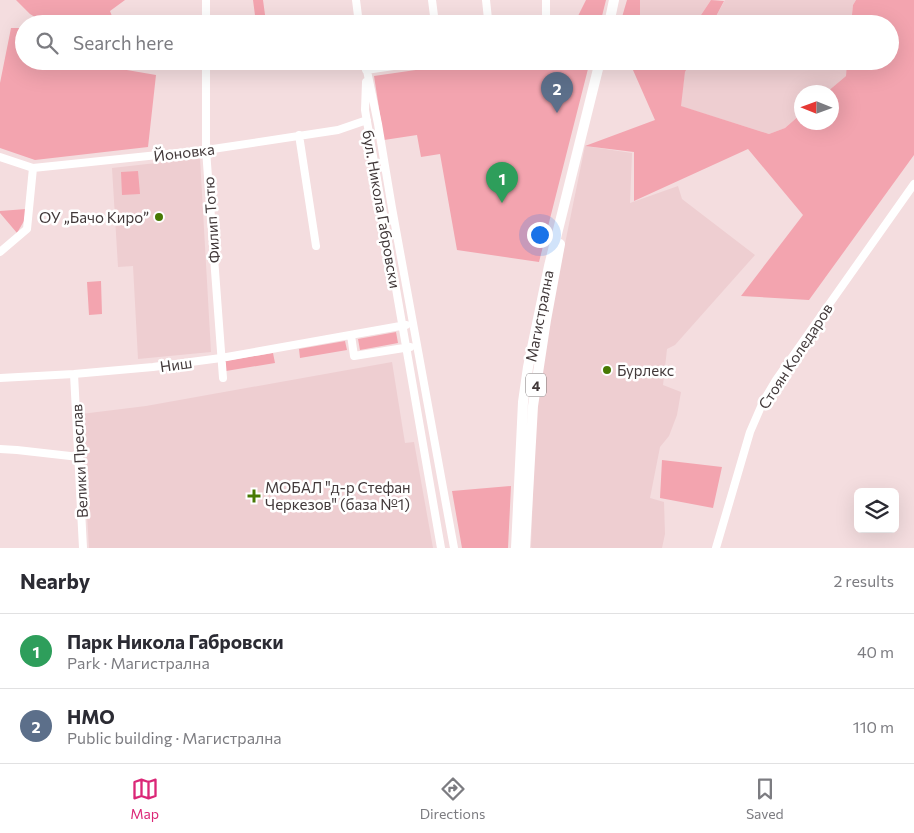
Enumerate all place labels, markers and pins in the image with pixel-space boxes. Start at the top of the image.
pin: 2 [541,72,573,113]
pin: 1 [486,162,518,203]
place label: ОУ „Бачо Киро” [39,208,149,226]
marker: ОУ „Бачо Киро” [153,211,165,223]
place label: Бурлекс [617,361,674,379]
marker: Бурлекс [601,364,613,376]
place label: МОБАЛ "д-р Стефан Черкезов" (база №1) [265,478,411,513]
marker: МОБАЛ "д-р Стефан Черкезов" (база №1) [247,489,261,503]

